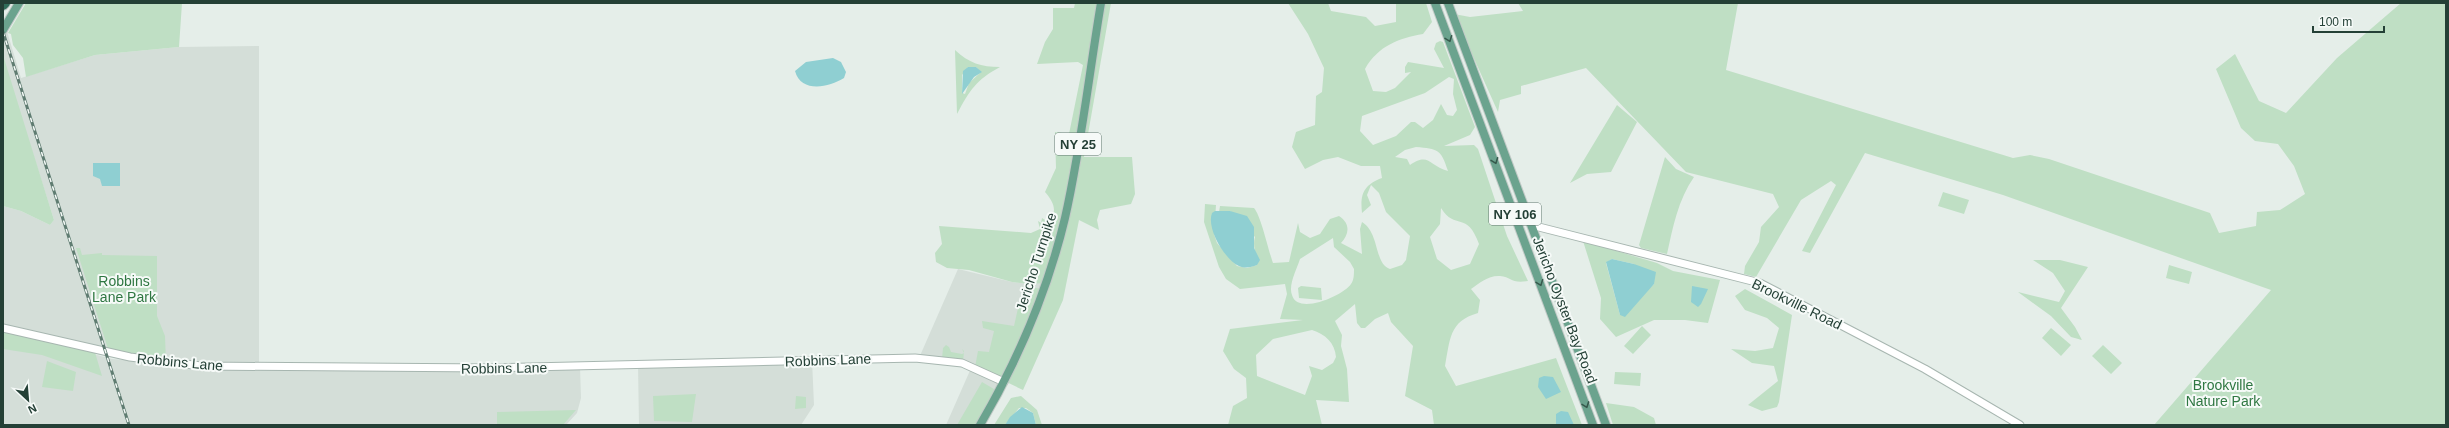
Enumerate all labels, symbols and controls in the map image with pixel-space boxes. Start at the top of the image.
scale bar [2313,8,2384,34]
text: 100 m [2319,15,2352,29]
one-way arrow [1444,36,1452,43]
road number: NY 25 [1055,133,1101,155]
one-way arrow [1490,158,1498,165]
road number: NY 106 [1489,203,1541,225]
street label: Jericho Turnpike [1013,210,1060,313]
street label: Jericho Oyster Bay Road [1530,234,1600,386]
park label: Robbins Lane Park [92,273,157,305]
street label: Brookville Road [1749,275,1845,333]
one-way arrow [1536,279,1544,286]
street label: Robbins Lane [136,350,224,374]
street label: Robbins Lane [785,350,872,370]
street label: Robbins Lane [461,359,548,377]
park label: Brookville Nature Park [2186,377,2261,409]
north arrow [8,380,48,420]
one-way arrow [1581,401,1590,408]
text: N [26,402,39,416]

